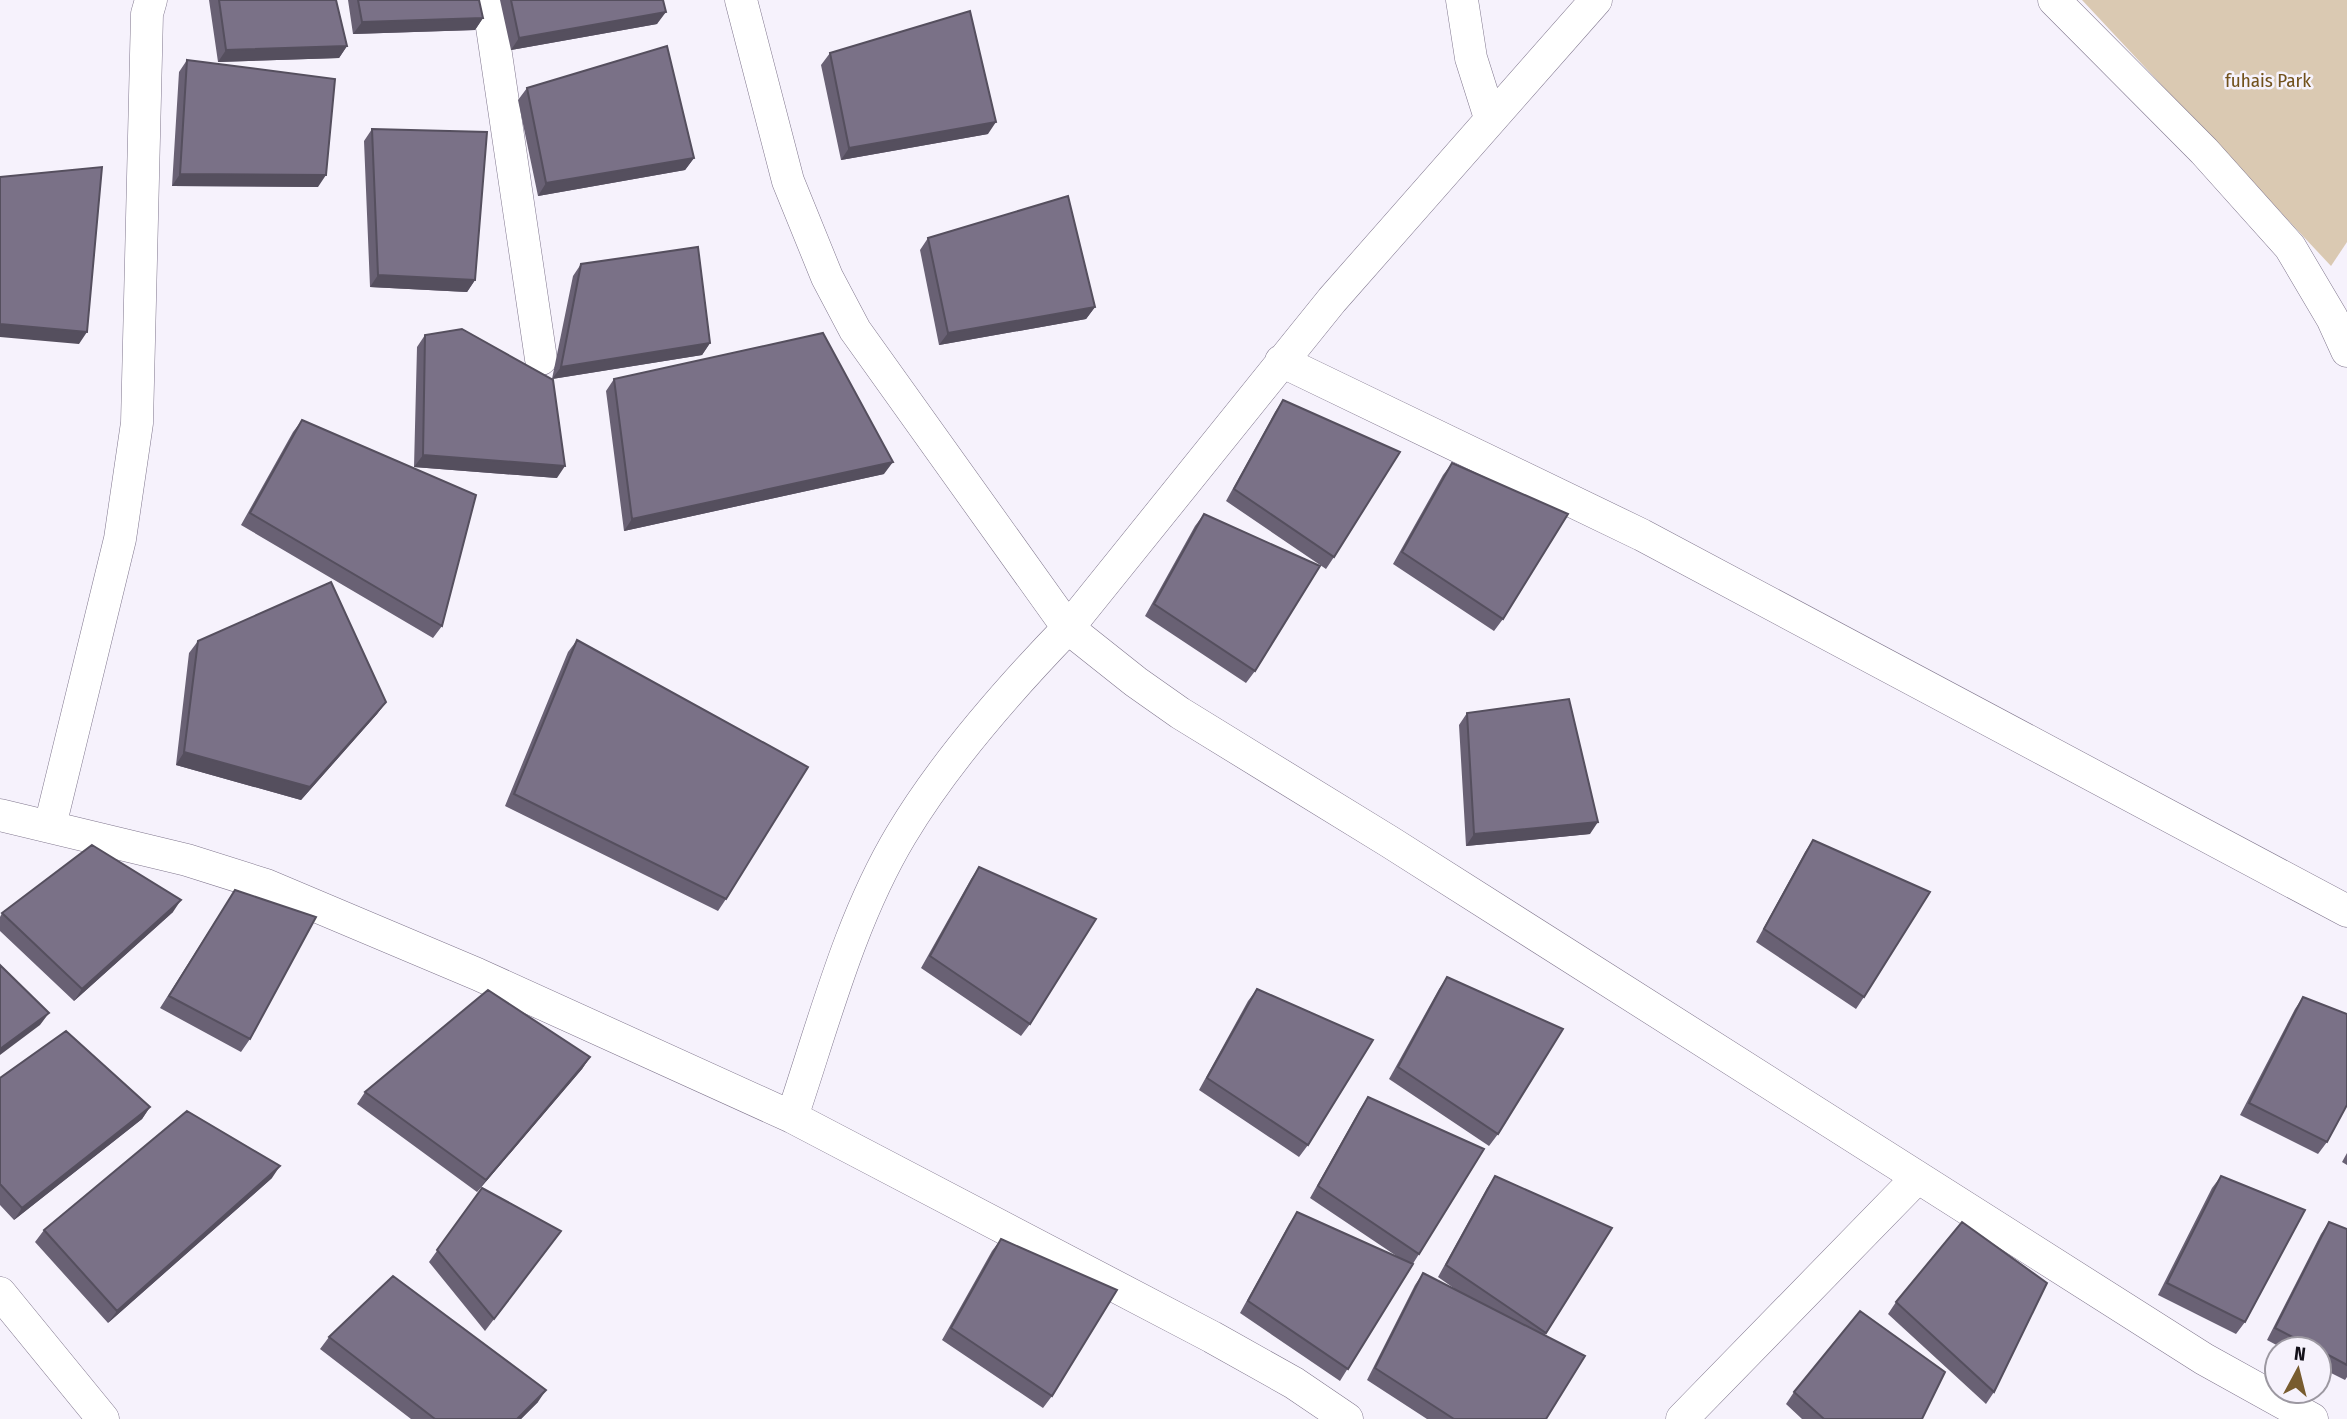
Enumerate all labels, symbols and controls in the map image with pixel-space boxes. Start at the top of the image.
park label: fuhais Park [2225,69,2311,92]
north arrow [2263,1335,2333,1405]
text: N [2293,1342,2307,1366]

